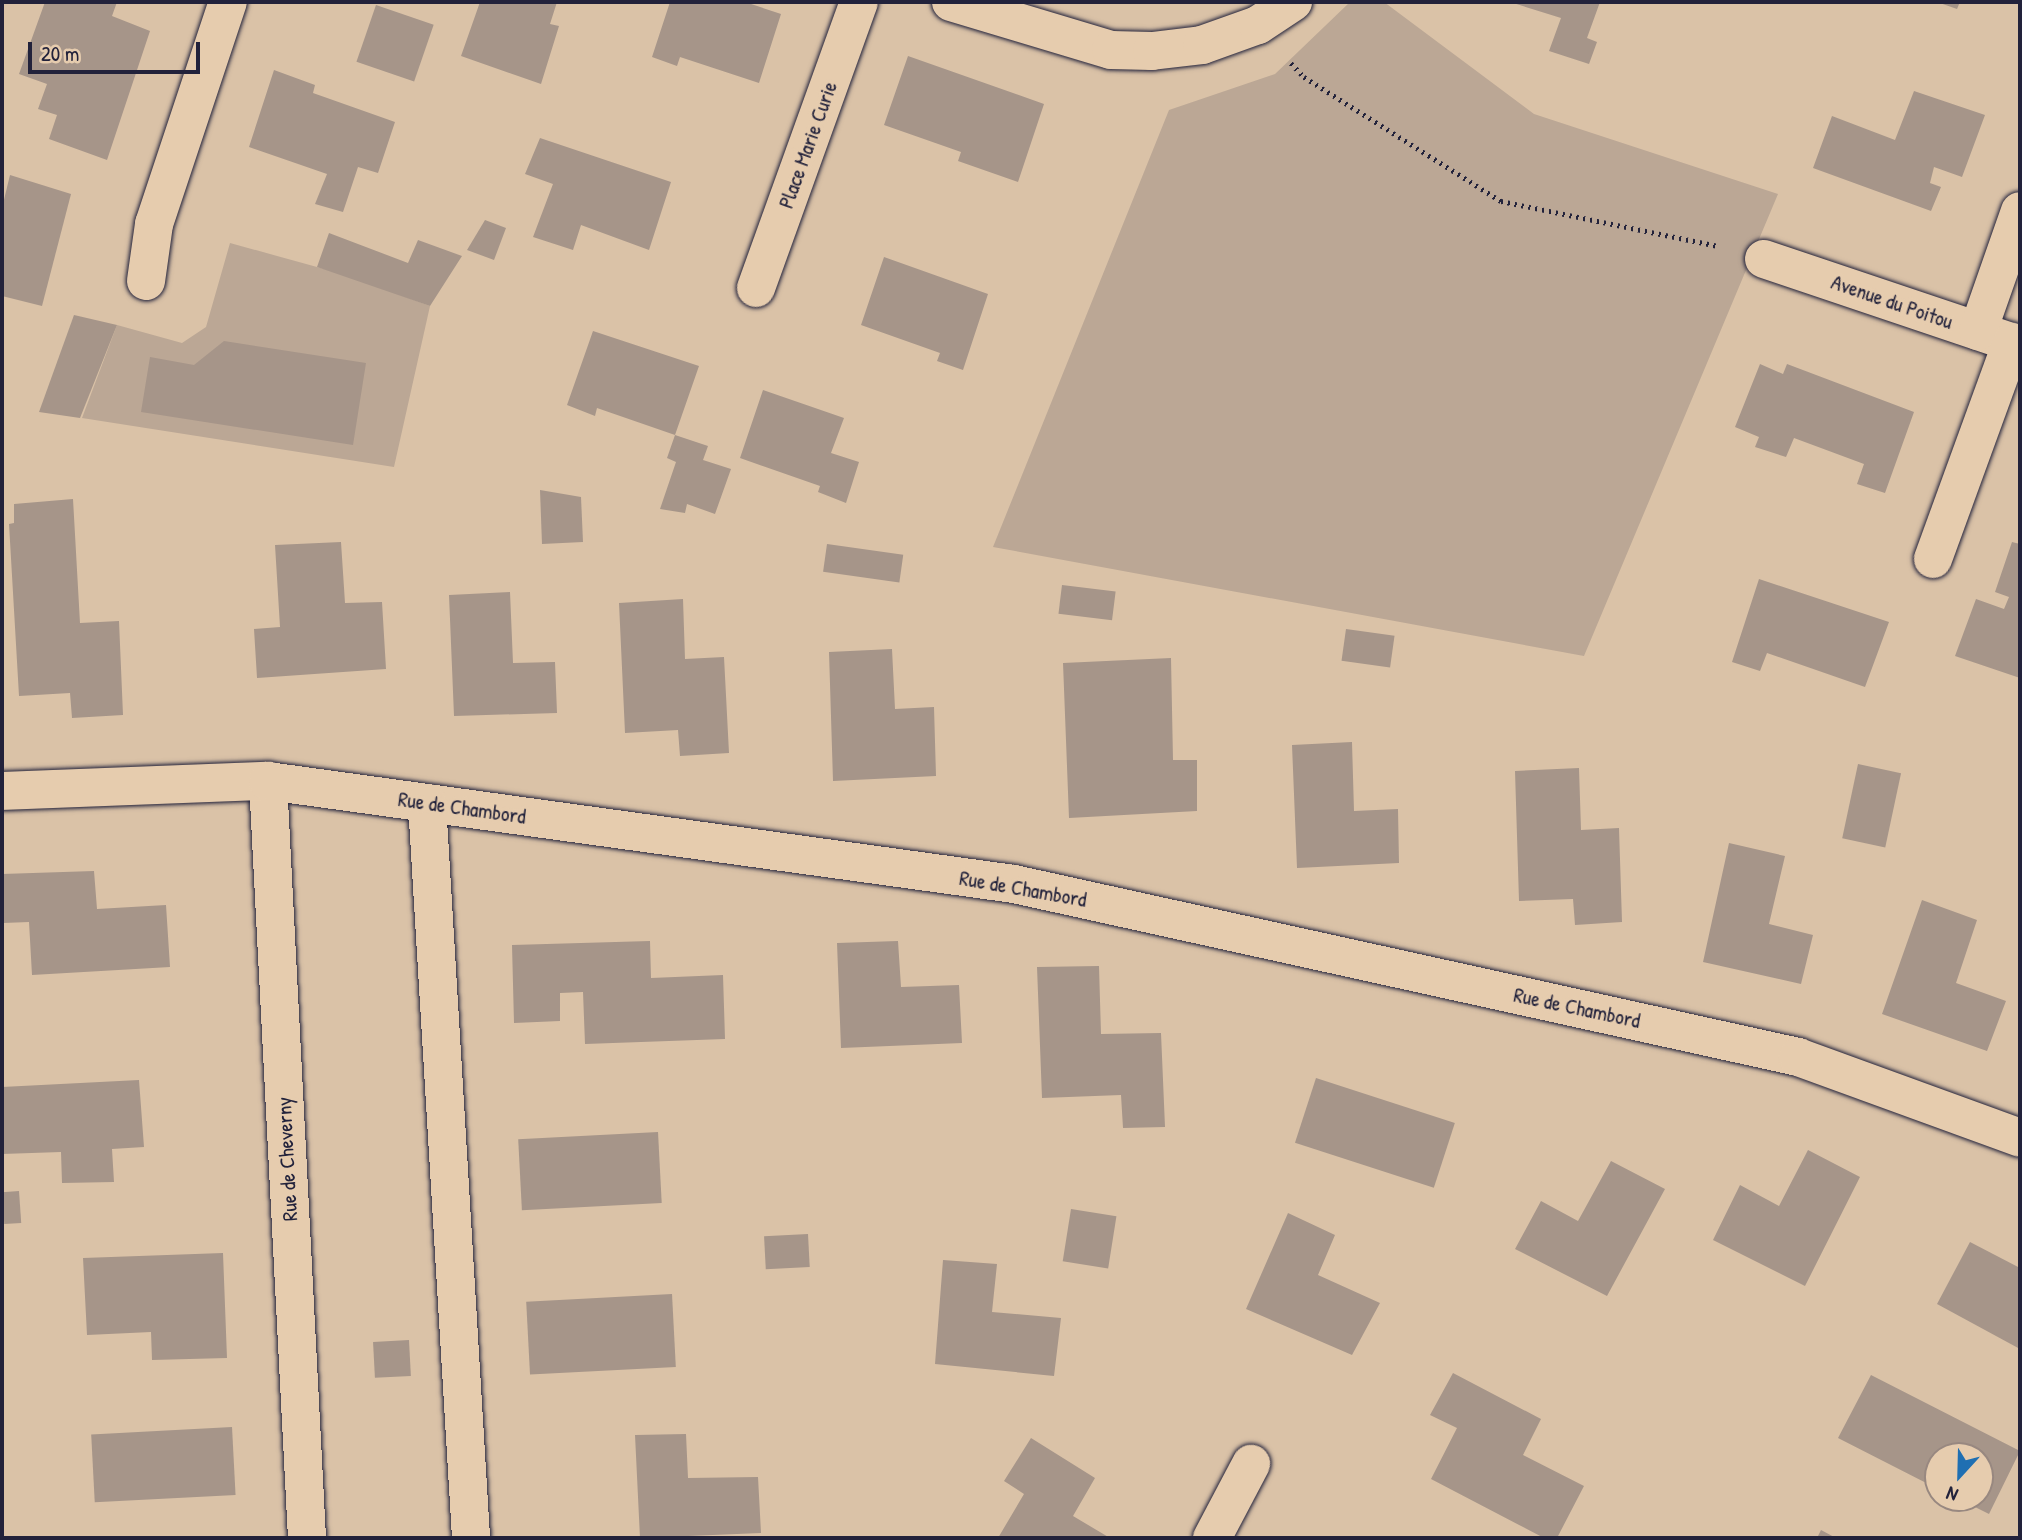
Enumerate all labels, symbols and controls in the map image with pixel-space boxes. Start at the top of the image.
scale bar [32,28,203,72]
text: 20 m [41,39,79,68]
street label: Place Marie Curie [773,78,843,212]
street label: Avenue du Poitou [1828,269,1956,335]
street label: Rue de Chambord [397,787,527,829]
street label: Rue de Chambord [957,865,1089,913]
street label: Rue de Chambord [1511,982,1643,1034]
street label: Rue de Cheverny [271,1096,303,1222]
north arrow [1924,1442,1994,1512]
text: N [1942,1481,1961,1509]

